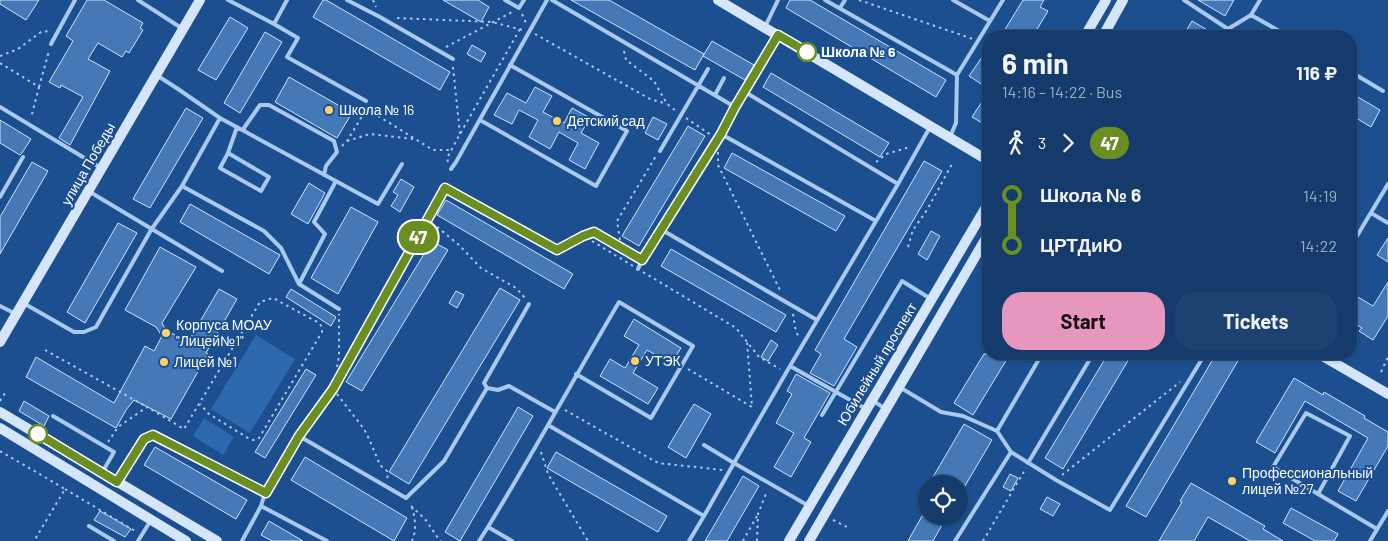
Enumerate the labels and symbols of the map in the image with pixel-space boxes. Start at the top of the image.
marker: Школа № 6 [797,42,817,62]
place label: Школа № 6 [821,43,896,60]
place label: Школа № 16 [339,101,414,118]
marker: Школа № 16 [323,104,335,116]
place label: Детский сад [567,112,645,129]
marker: Детский сад [551,115,563,127]
street label: улица Победы [57,119,118,208]
line badge: 47 [396,221,440,253]
street label: Юбилейный проспект [833,299,920,428]
place label: Корпуса МОАУ "Лицей№1" [176,316,272,349]
marker: Корпуса МОАУ "Лицей№1" [160,327,172,339]
place label: УТЭК [645,352,682,369]
place label: Лицей №1 [174,353,237,370]
marker: УТЭК [629,355,641,367]
marker: Лицей №1 [158,356,170,368]
unlabelled marker [28,424,48,444]
place label: Профессиональный лицей №27 [1242,464,1373,497]
marker: Профессиональный лицей №27 [1226,475,1238,487]

